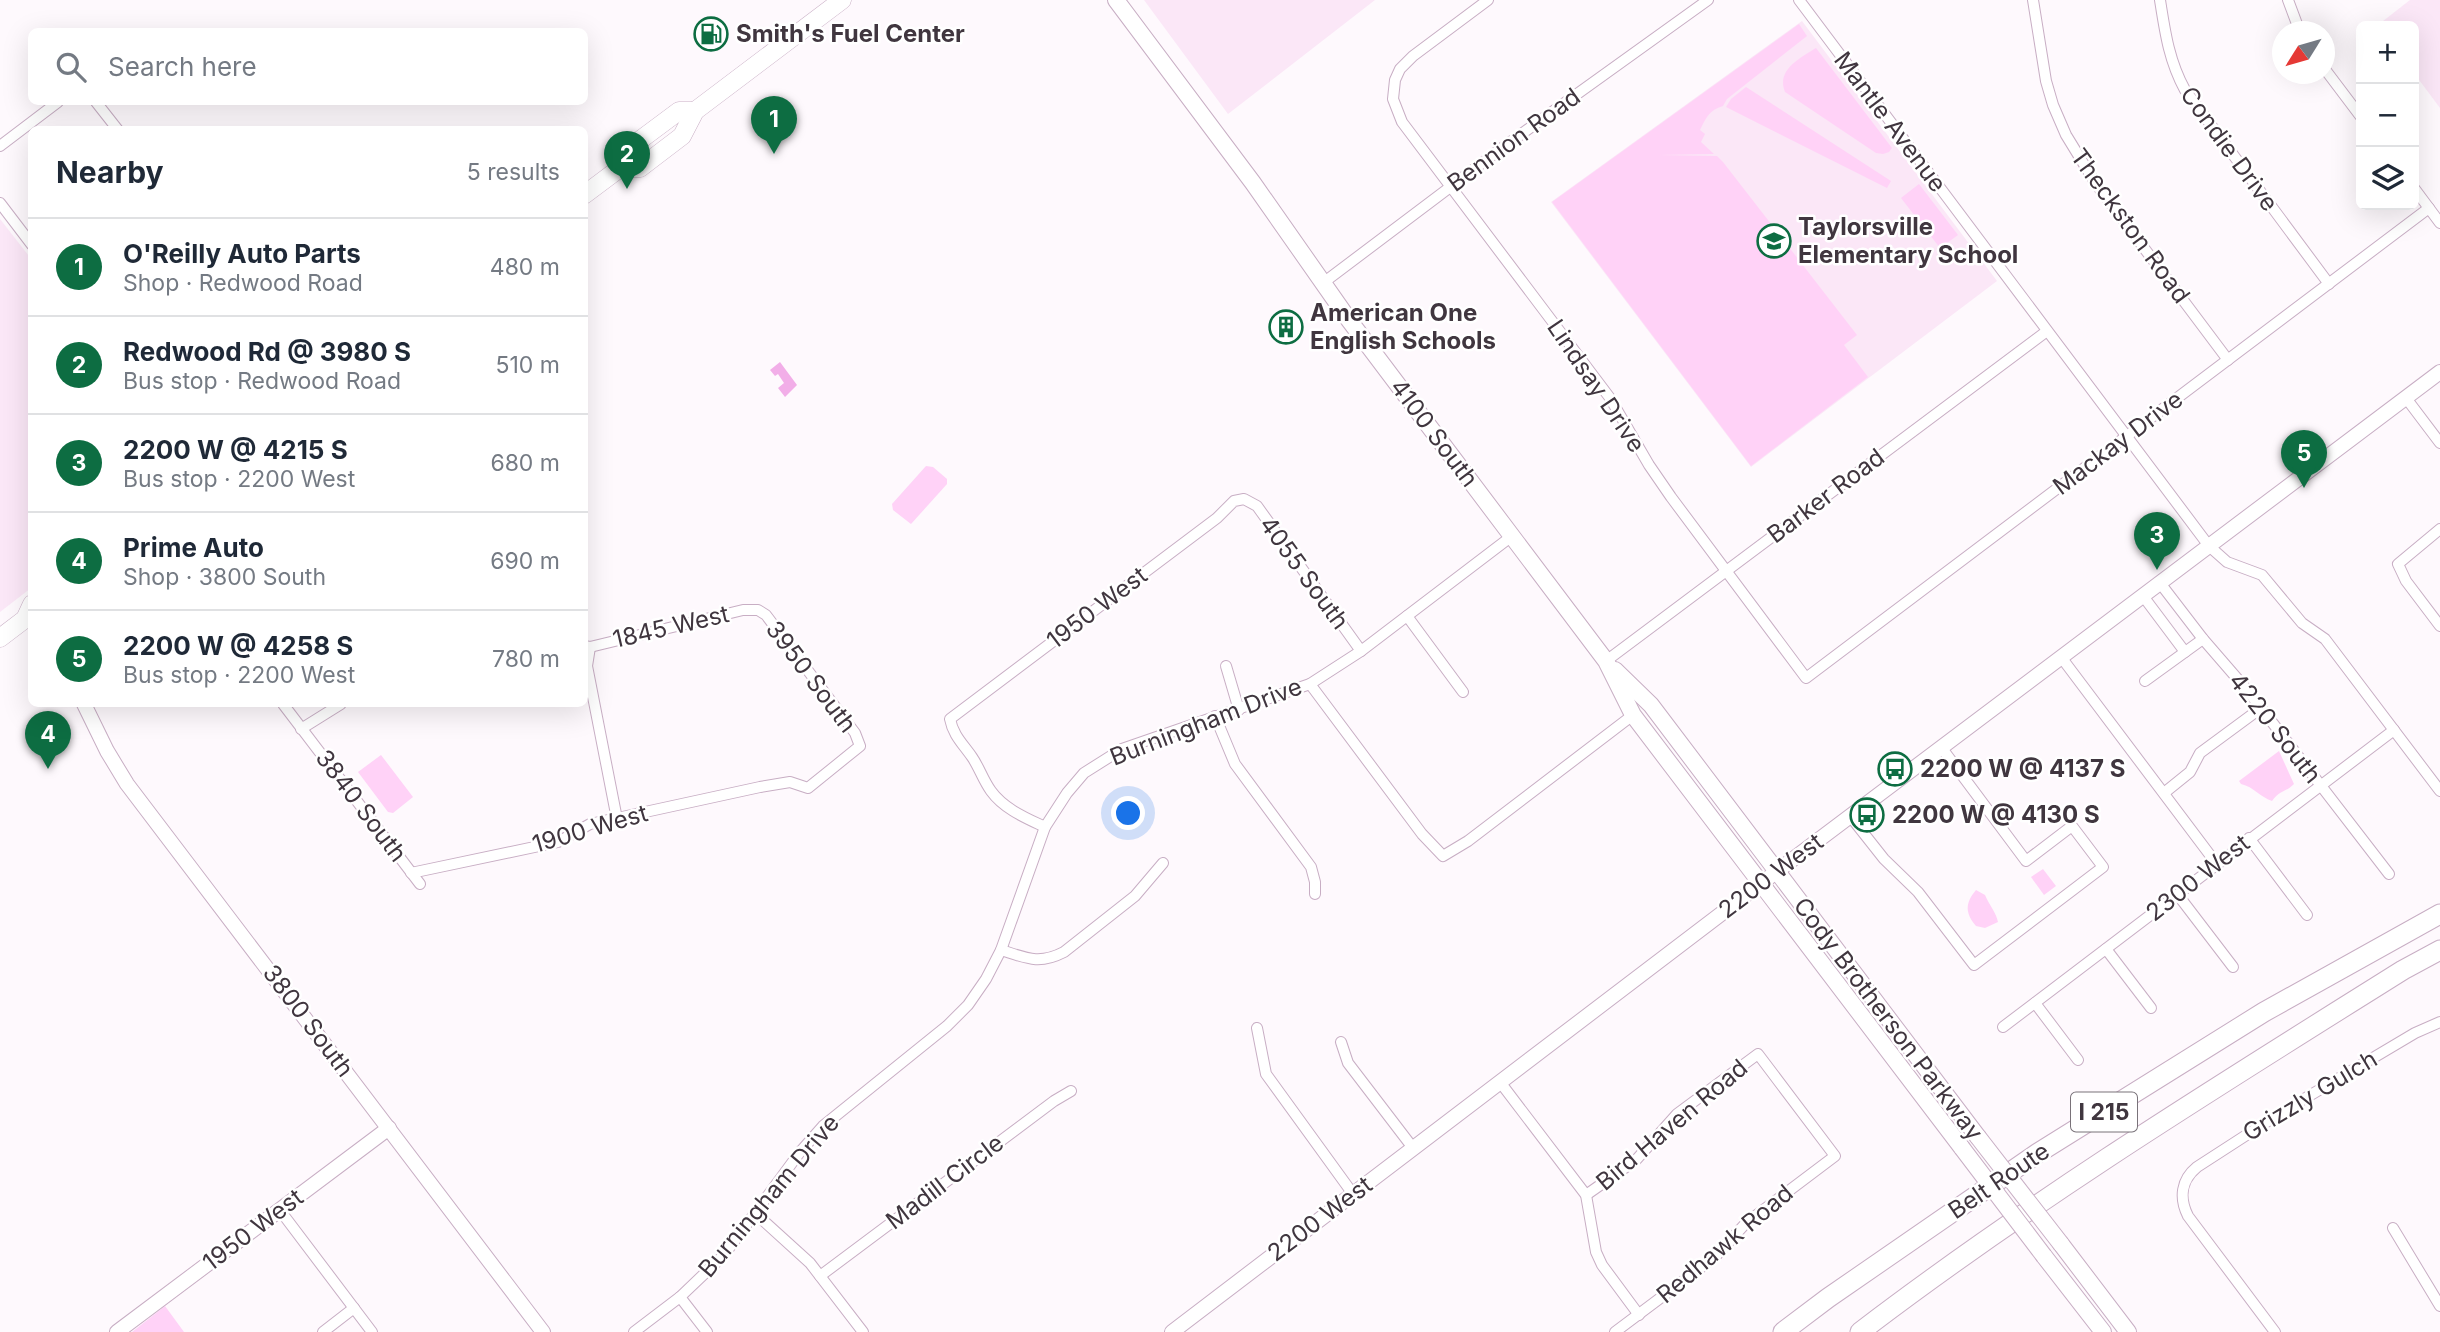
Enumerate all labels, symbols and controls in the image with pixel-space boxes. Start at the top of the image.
fuel station icon: Smith's Fuel Center [692,15,730,53]
place label: Smith's Fuel Center [736,19,965,48]
north arrow [2272,21,2335,84]
map controls [2356,21,2419,210]
button: + [2356,21,2419,84]
search box [28,28,588,105]
street label: Mantle Avenue [1828,46,1953,198]
icon: search [52,48,90,86]
text: Search here [108,51,257,82]
street label: Condie Drive [2174,81,2284,217]
street label: Bennion Road [1442,82,1586,197]
button: − [2356,84,2419,147]
pin: 1 [751,96,797,154]
pin: 2 [604,131,650,189]
street label: Theckston Road [2065,143,2196,309]
button: layers [2356,147,2419,210]
text: Nearby [56,154,164,190]
text: 5 results [467,158,560,186]
place label: Taylorsville Elementary School [1798,212,2018,269]
school or university icon: Taylorsville Elementary School [1755,222,1793,260]
text: O'Reilly Auto Parts [123,238,361,269]
text: 1 [74,253,84,281]
text: 480 m [490,253,560,281]
text: Shop · Redwood Road [123,269,363,297]
place label: American One English Schools [1310,298,1496,355]
building icon: American One English Schools [1267,308,1305,346]
street label: Lindsay Drive [1541,314,1651,458]
text: Redwood Rd @ 3980 S [123,336,411,367]
text: 2 [72,351,86,379]
text: 510 m [496,351,560,379]
text: Bus stop · Redwood Road [123,367,401,395]
street label: 4100 South [1384,373,1484,492]
street label: Mackay Drive [2047,384,2188,501]
pin: 5 [2281,430,2327,488]
text: 2200 W @ 4215 S [123,434,348,465]
street label: Barker Road [1762,442,1890,549]
text: 3 [72,449,86,477]
text: 680 m [490,449,560,477]
text: Bus stop · 2200 West [123,465,355,493]
street label: 4055 South [1254,511,1355,635]
pin: 3 [2134,512,2180,570]
text: Prime Auto [123,532,264,563]
text: 4 [71,547,87,575]
text: 690 m [490,547,560,575]
street label: 1950 West [1041,560,1153,655]
text: Shop · 3800 South [123,563,326,591]
street label: 1845 West [610,599,732,654]
street label: 3950 South [760,615,863,738]
text: 2200 W @ 4258 S [123,630,353,661]
text: 5 [72,645,86,673]
text: 780 m [492,645,560,673]
text: Bus stop · 2200 West [123,661,355,689]
street label: 4220 South [2223,666,2328,789]
street label: Burningham Drive [1106,672,1306,771]
pin: 4 [25,711,71,769]
street label: 3840 South [310,744,413,868]
bus stop icon: 2200 W @ 4137 S [1876,750,1914,788]
place label: 2200 W @ 4137 S [1920,754,2125,783]
your location [1111,796,1145,830]
bus stop icon: 2200 W @ 4130 S [1848,796,1886,834]
street label: 1900 West [529,798,651,859]
place label: 2200 W @ 4130 S [1892,800,2100,829]
street label: 2200 West [1713,827,1829,924]
street label: 2300 West [2140,828,2255,927]
street label: Cody Brotherson Parkway [1788,892,1989,1146]
street label: 3800 South [257,959,360,1082]
street label: Grizzly Gulch [2237,1044,2382,1147]
street label: Bird Haven Road [1590,1053,1753,1196]
road number: I 215 [2071,1092,2137,1132]
street label: Burningham Drive [692,1109,845,1283]
street label: Madill Circle [880,1128,1009,1235]
street label: Belt Route [1943,1136,2055,1225]
street label: 2200 West [1262,1170,1378,1267]
street label: Redhawk Road [1651,1178,1799,1309]
street label: 1950 West [197,1182,309,1277]

